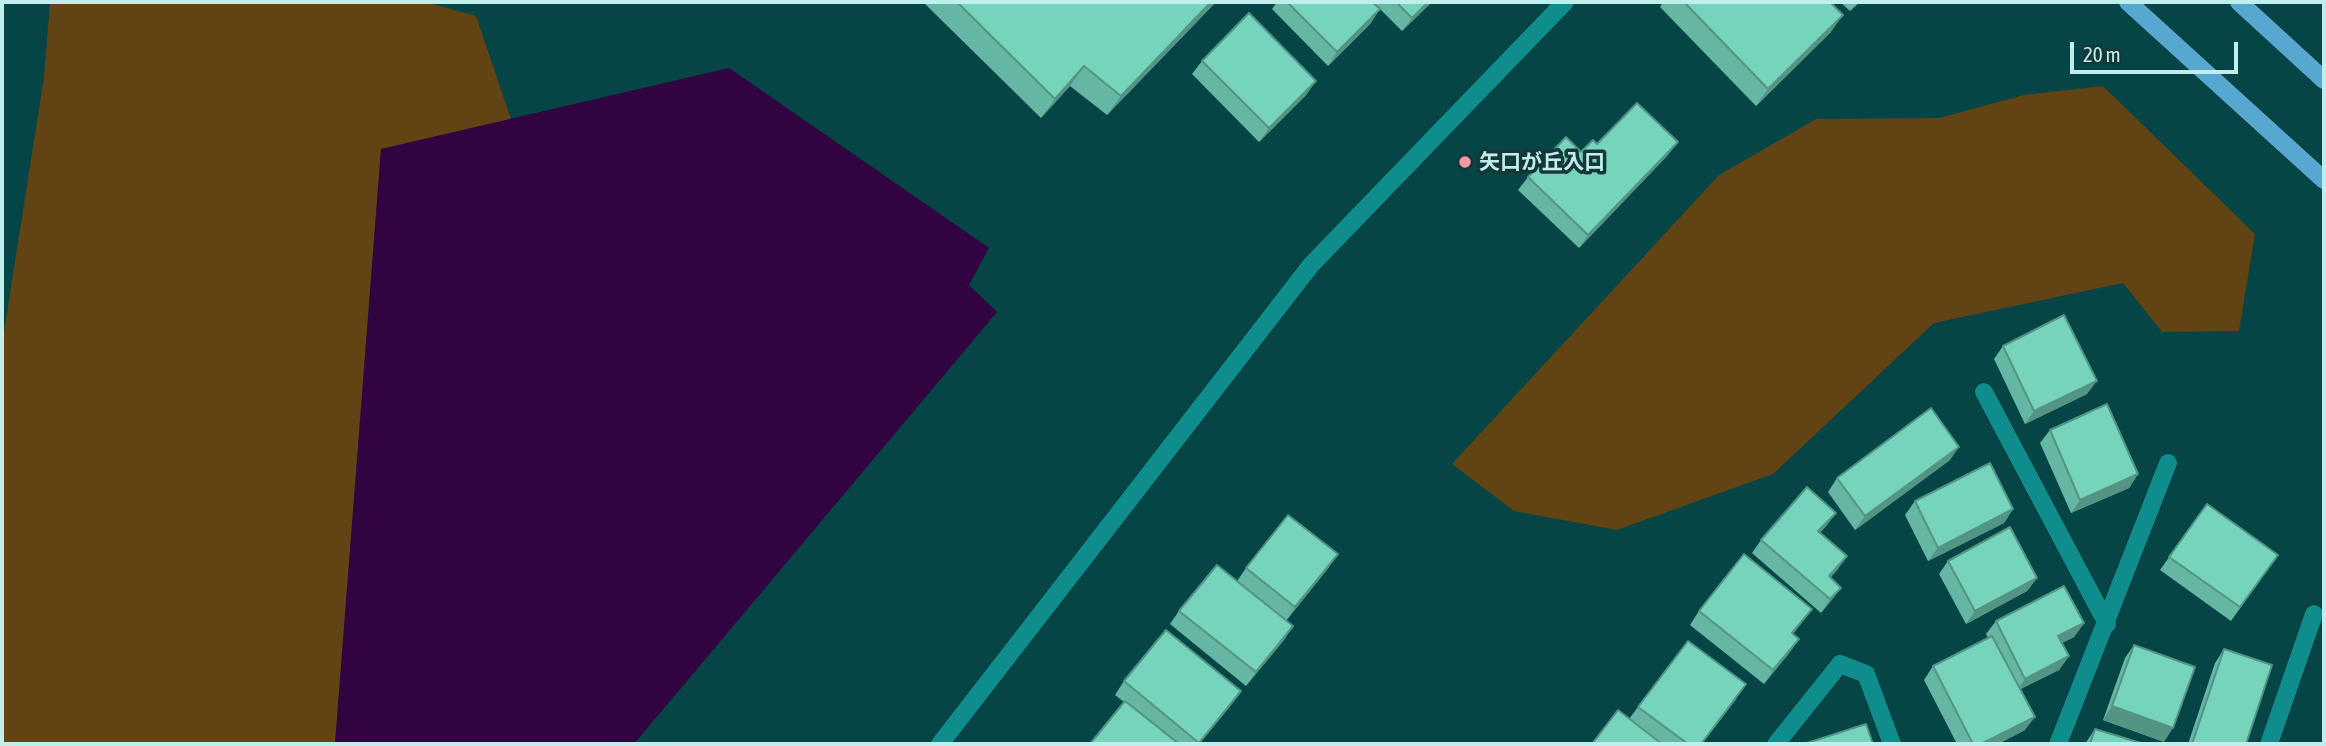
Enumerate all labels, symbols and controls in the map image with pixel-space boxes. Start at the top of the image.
scale bar [2074,28,2242,72]
text: 20 m [2083,42,2121,66]
place label: 矢口が丘入口 [1479,149,1605,175]
marker: 矢口が丘入口 [1457,154,1473,170]

